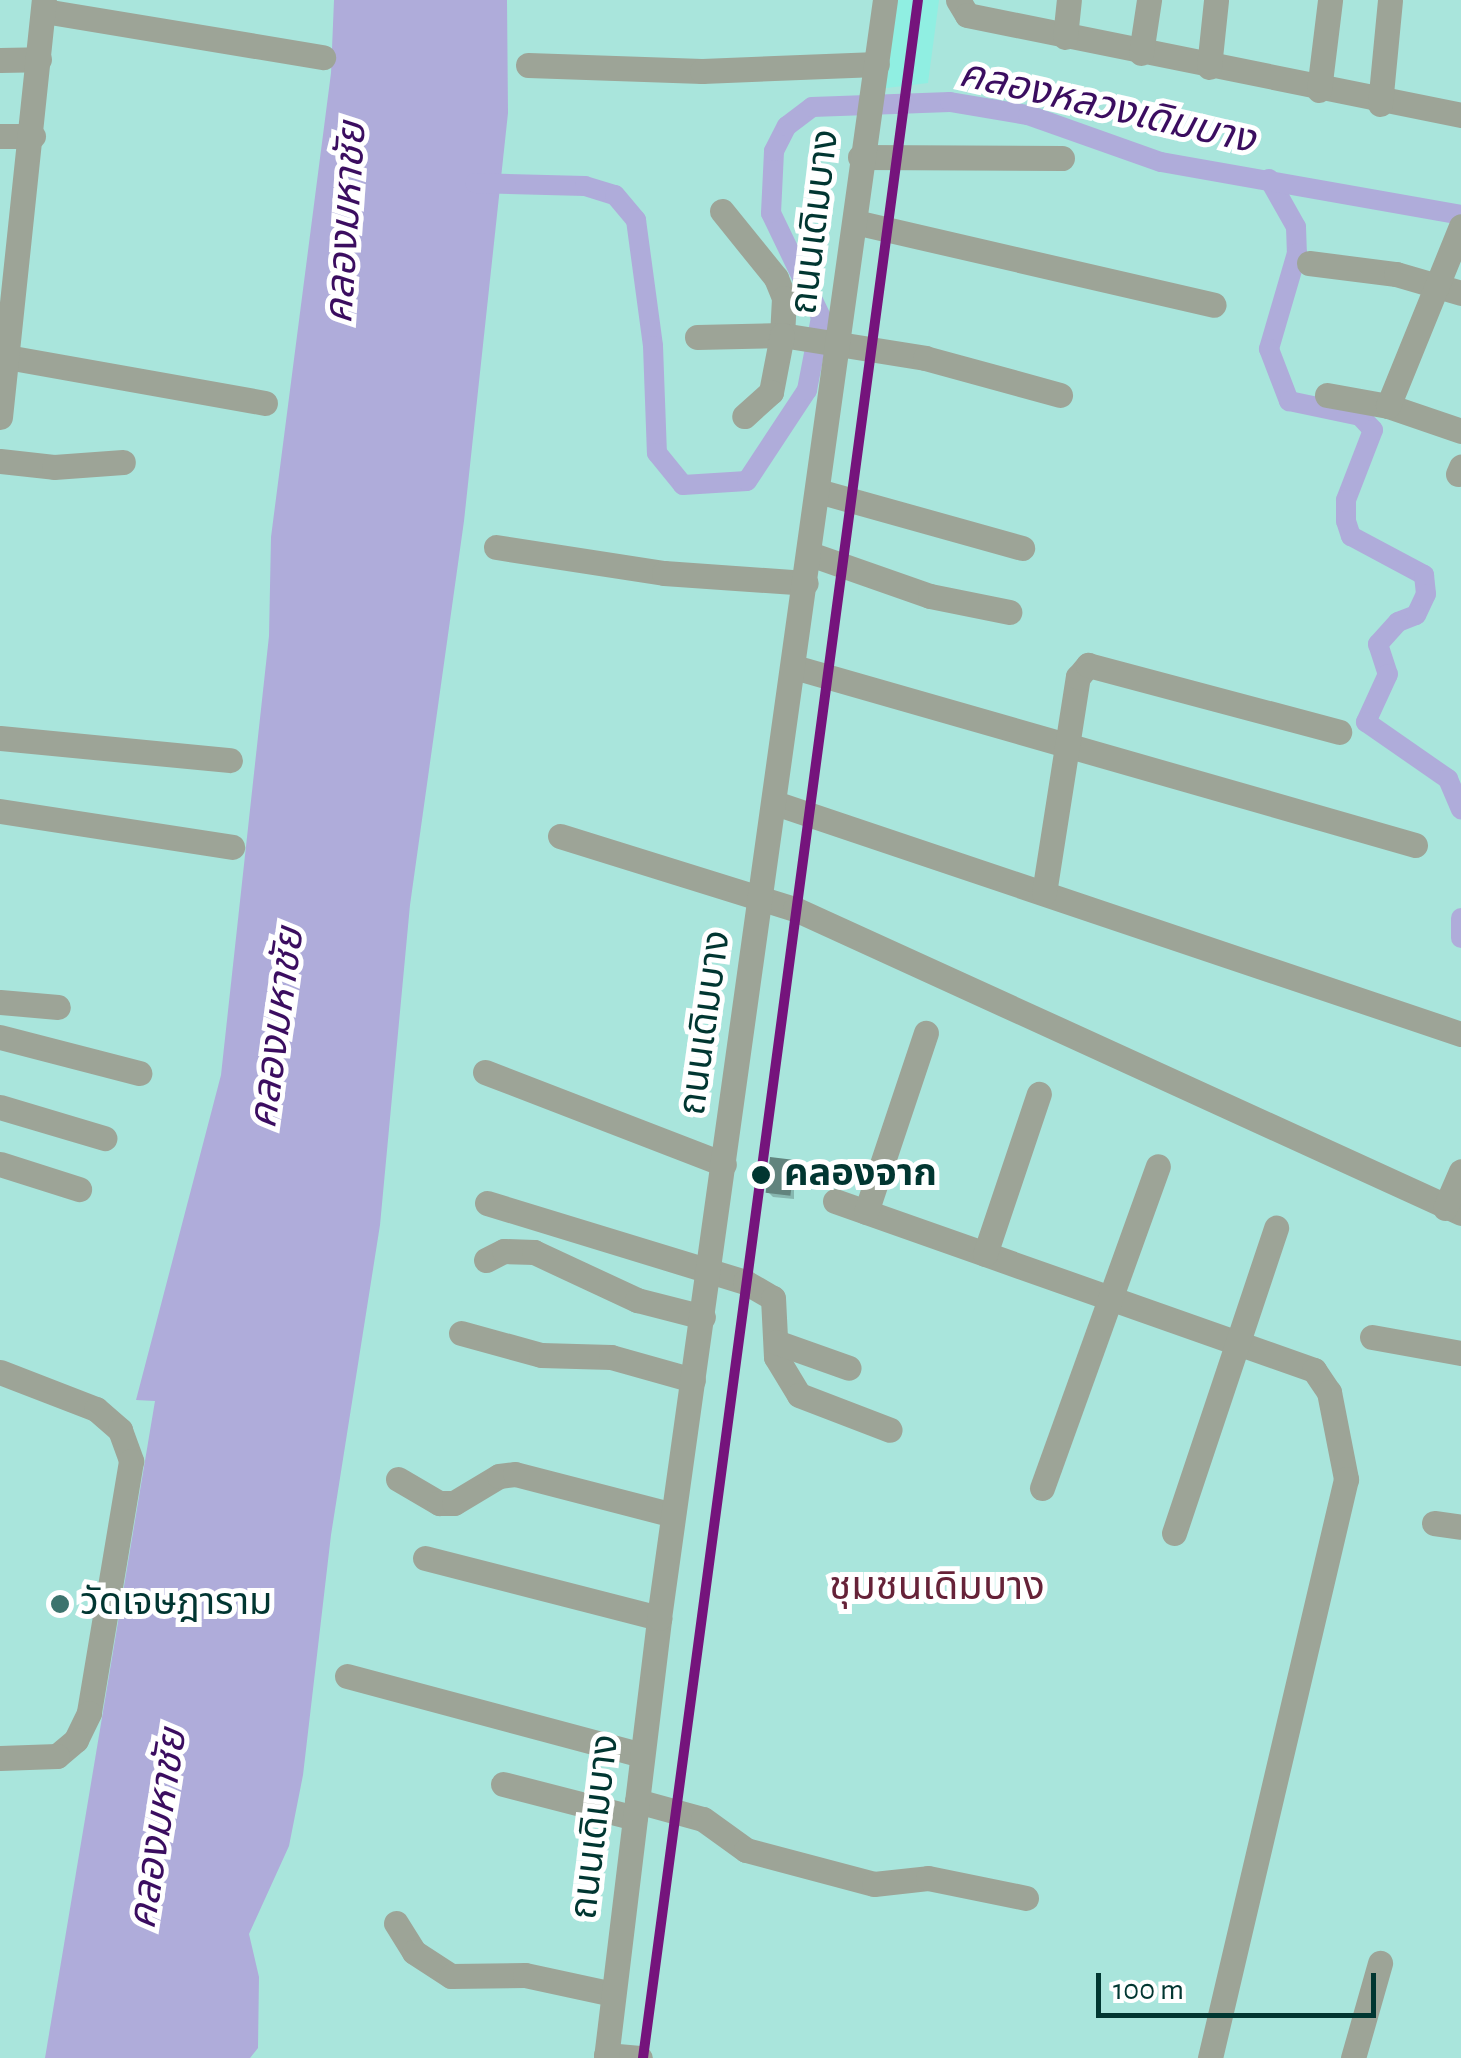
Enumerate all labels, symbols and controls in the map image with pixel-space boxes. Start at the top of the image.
water label: คลองหลวงเดิมบาง [955,50,1259,164]
water label: คลองมหาชัย [315,121,377,325]
street label: ถนนเดิมบาง [782,127,850,317]
water label: คลองมหาชัย [239,925,315,1131]
street label: ถนนเดิมบาง [670,928,742,1118]
place label: คลองจาก [784,1152,937,1198]
marker: คลองจาก [748,1162,774,1188]
district label: ชุมชนเดิมบาง [829,1563,1045,1611]
place label: วัดเจษฎาราม [80,1581,272,1627]
marker: วัดเจษฎาราม [49,1593,71,1615]
water label: คลองมหาชัย [119,1726,197,1932]
street label: ถนนเดิมบาง [562,1732,630,1922]
scale bar [1101,1953,1381,2015]
text: 100 m [1113,1975,1184,2005]

